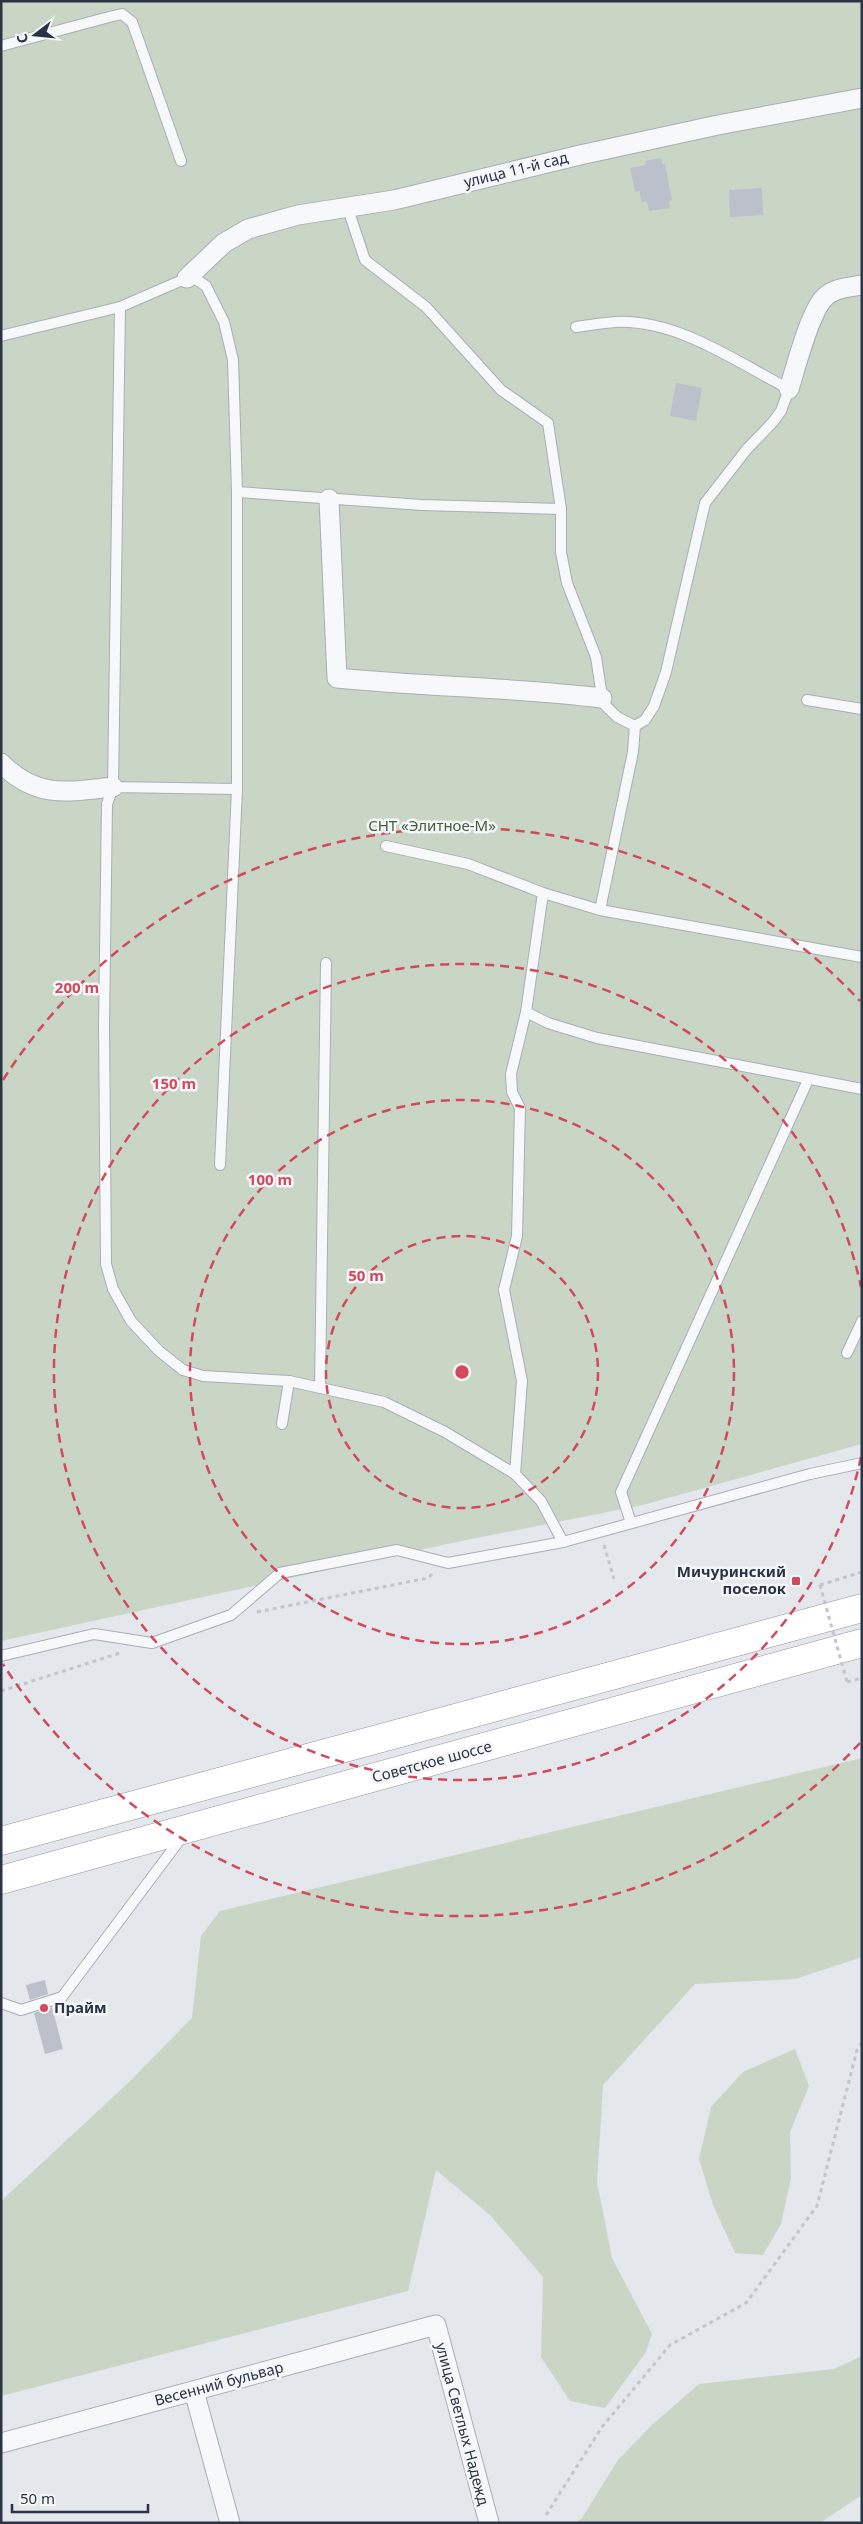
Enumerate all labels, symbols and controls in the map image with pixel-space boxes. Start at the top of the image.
north arrow [10,10,60,60]
text: С [12,32,32,46]
street label: улица 11-й сад [462,146,570,192]
park label: СНТ «Элитное-М» [368,815,496,835]
text: 200 m [55,977,99,997]
text: 150 m [152,1073,196,1093]
text: 100 m [248,1169,292,1189]
text: 50 m [348,1265,384,1285]
centre of rings [453,1363,471,1381]
place label: Мичуринский поселок [677,1561,787,1598]
marker: Мичуринский поселок [790,1575,802,1587]
street label: Советское шоссе [370,1735,494,1787]
place label: Прайм [54,1997,107,2017]
marker: Прайм [38,2002,50,2014]
street label: улица Светлых Надежд [432,2340,494,2507]
street label: Весенний бульвар [152,2356,285,2410]
scale bar [12,2482,149,2514]
text: 50 m [20,2488,55,2508]

